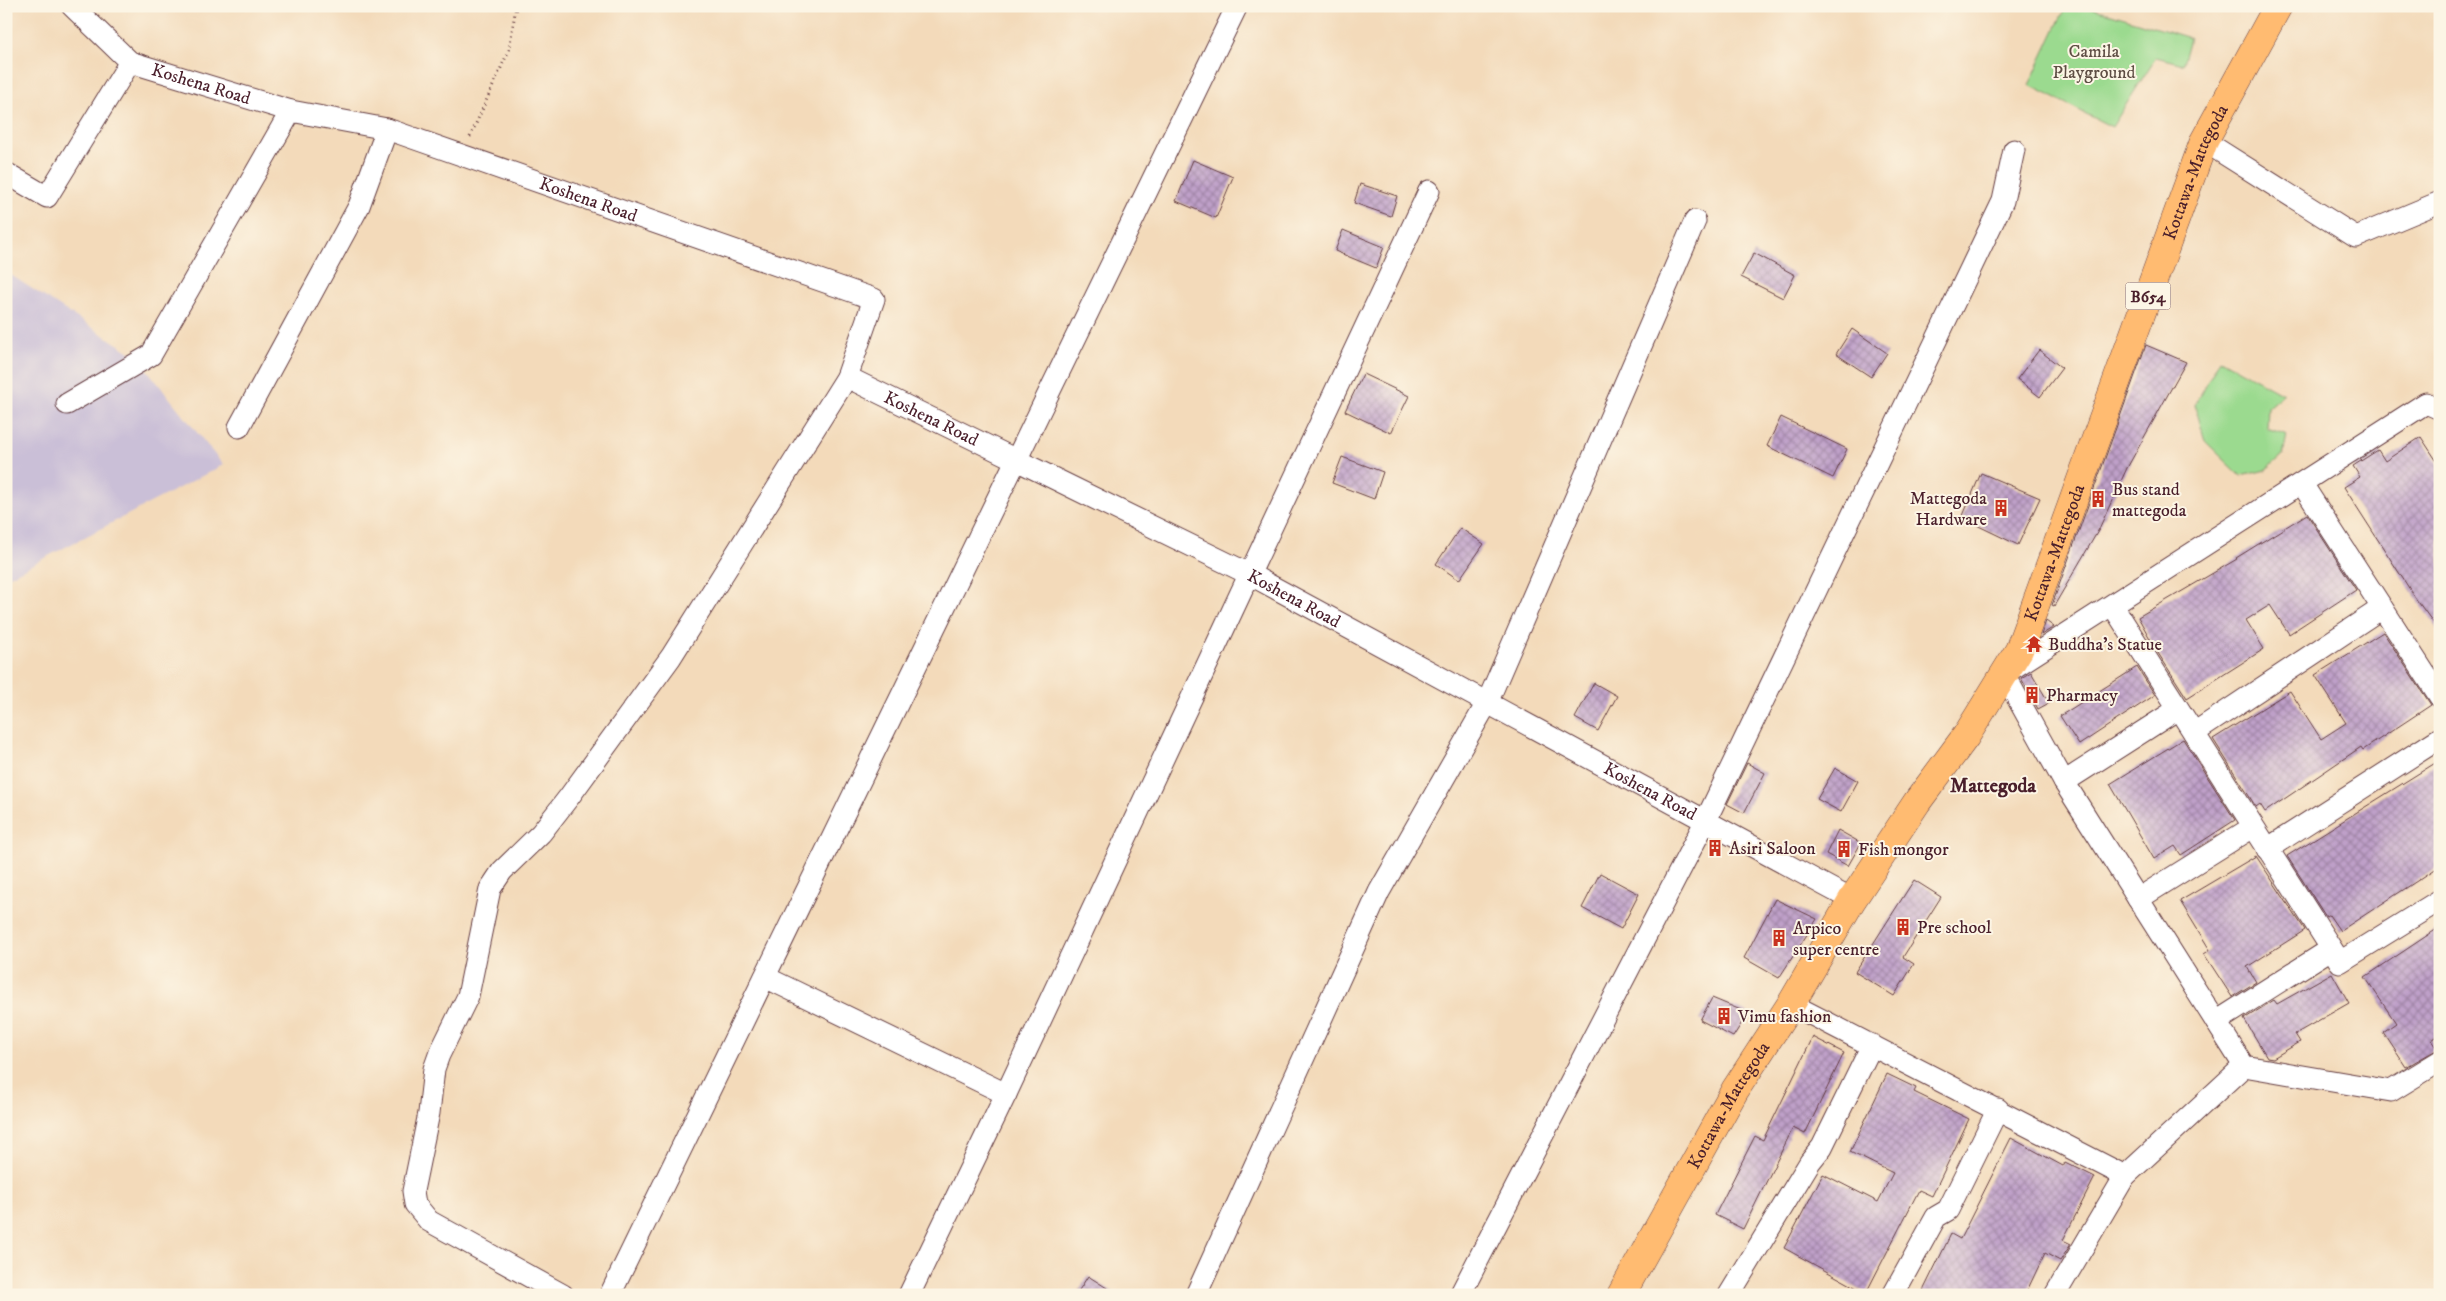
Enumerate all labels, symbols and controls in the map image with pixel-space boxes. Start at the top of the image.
park label: Camila Playground [2052,41,2136,84]
street label: Koshena Road [149,59,253,110]
street label: Kottawa-Mattegoda [2159,101,2234,243]
street label: Koshena Road [536,173,640,228]
road number: B654 [2126,282,2170,310]
street label: Koshena Road [880,387,982,452]
place label: Bus stand mattegoda [2112,479,2187,522]
street label: Kottawa-Mattegoda [2020,481,2090,625]
place label: Mattegoda Hardware [1910,488,1987,531]
building icon: Bus stand mattegoda [2088,489,2108,509]
building icon: Mattegoda Hardware [1991,498,2011,518]
street label: Koshena Road [1243,565,1344,633]
temple icon: Buddha's Statue [2024,634,2044,654]
place label: Buddha's Statue [2048,634,2162,656]
building icon: Pharmacy [2022,685,2042,705]
place label: Pharmacy [2046,685,2118,707]
street label: Koshena Road [1600,758,1700,826]
district label: Mattegoda [1950,774,2036,799]
building icon: Asiri Saloon [1705,838,1725,858]
place label: Asiri Saloon [1729,838,1816,860]
building icon: Fish mongor [1834,839,1854,859]
place label: Fish mongor [1858,839,1949,861]
building icon: Pre school [1893,917,1913,937]
place label: Pre school [1917,917,1992,939]
place label: Arpico super centre [1793,918,1879,961]
building icon: Arpico super centre [1769,928,1789,948]
building icon: Vimu fashion [1714,1006,1734,1026]
place label: Vimu fashion [1737,1006,1832,1028]
street label: Kottawa-Mattegoda [1683,1038,1776,1173]

